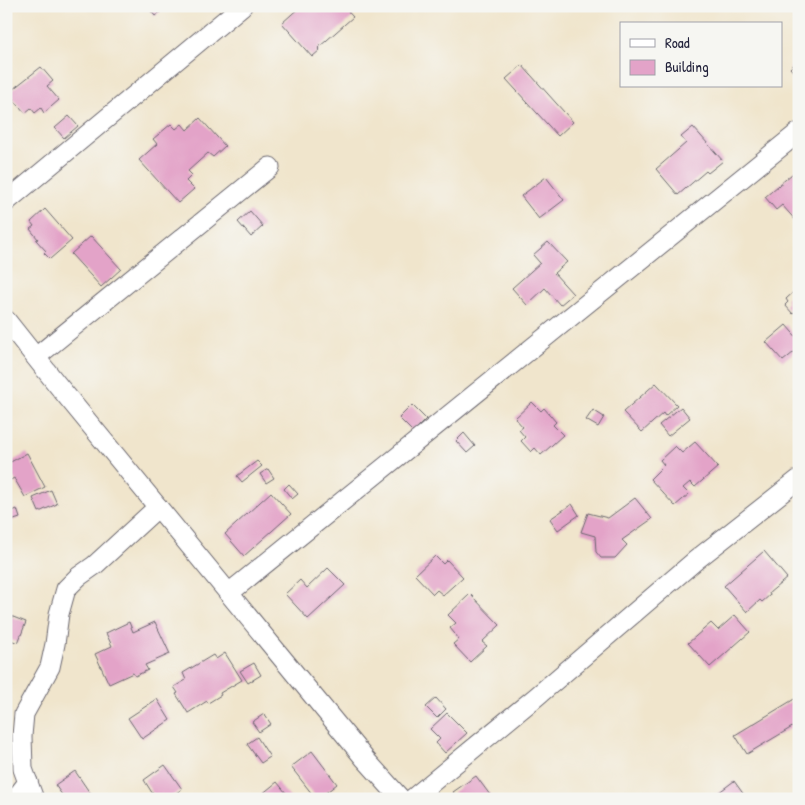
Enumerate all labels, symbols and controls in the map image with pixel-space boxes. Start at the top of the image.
legend [620,22,782,88]
text: Road [665,32,690,53]
text: Building [665,56,709,77]

